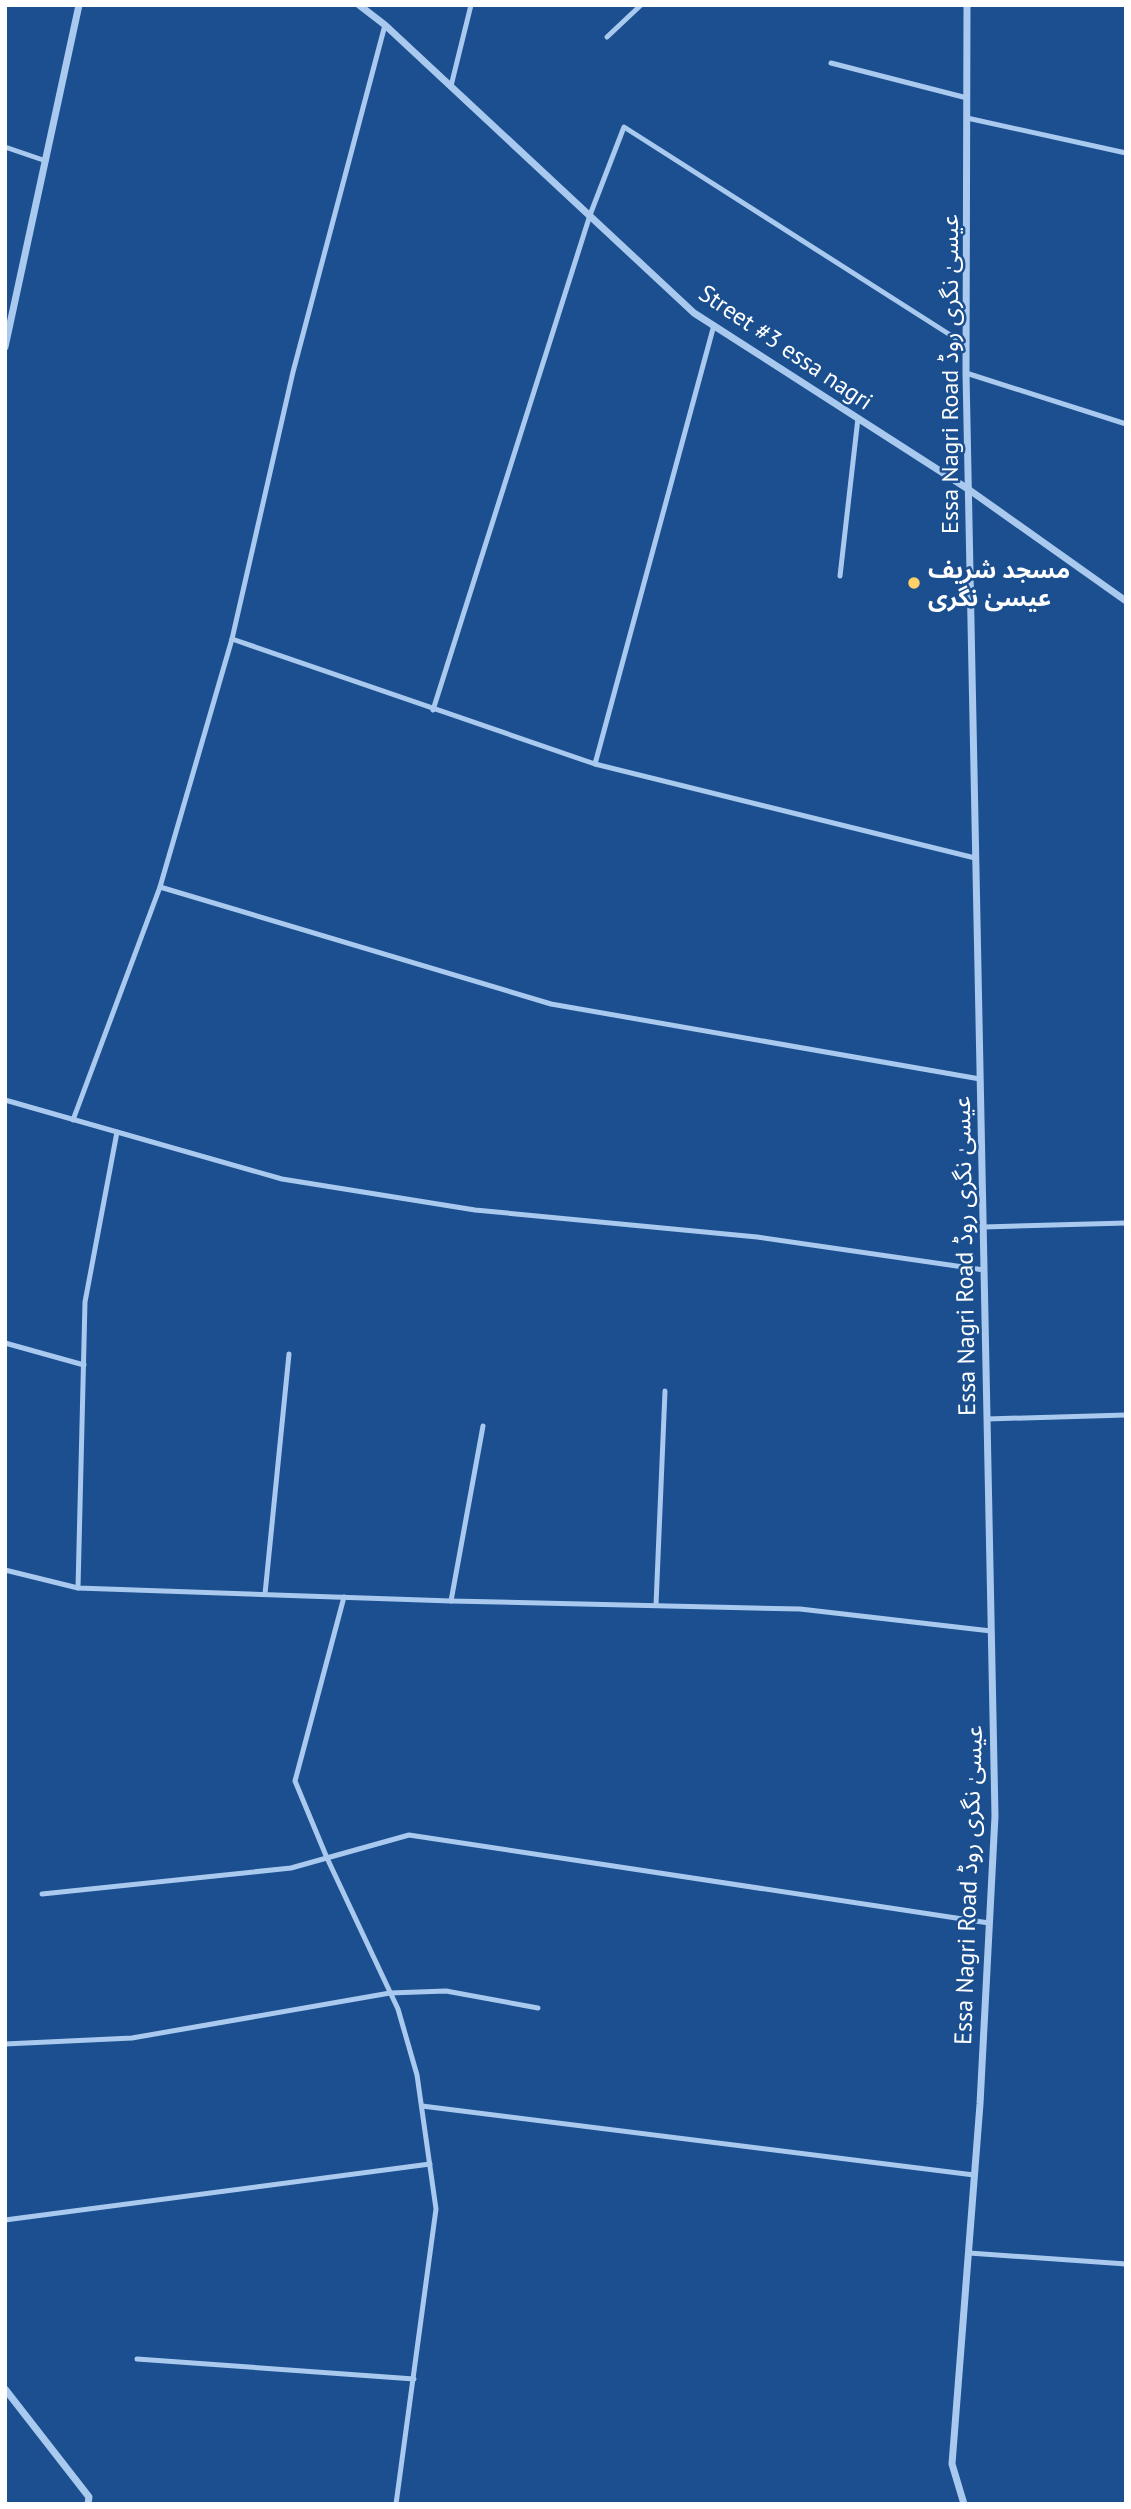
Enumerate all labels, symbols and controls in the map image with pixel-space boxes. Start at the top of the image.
street label: Essa Nagri Road عیسیٰ نگری روڈ [934,214,965,534]
street label: Street #3 essa nagri [693,277,879,417]
place label: مسجد شریف عیسیٰ نگری [928,554,1070,613]
marker: مسجد شریف عیسیٰ نگری [906,575,922,591]
street label: Essa Nagri Road عیسیٰ نگری روڈ [946,1096,982,1416]
street label: Essa Nagri Road عیسیٰ نگری روڈ [947,1725,989,2045]

